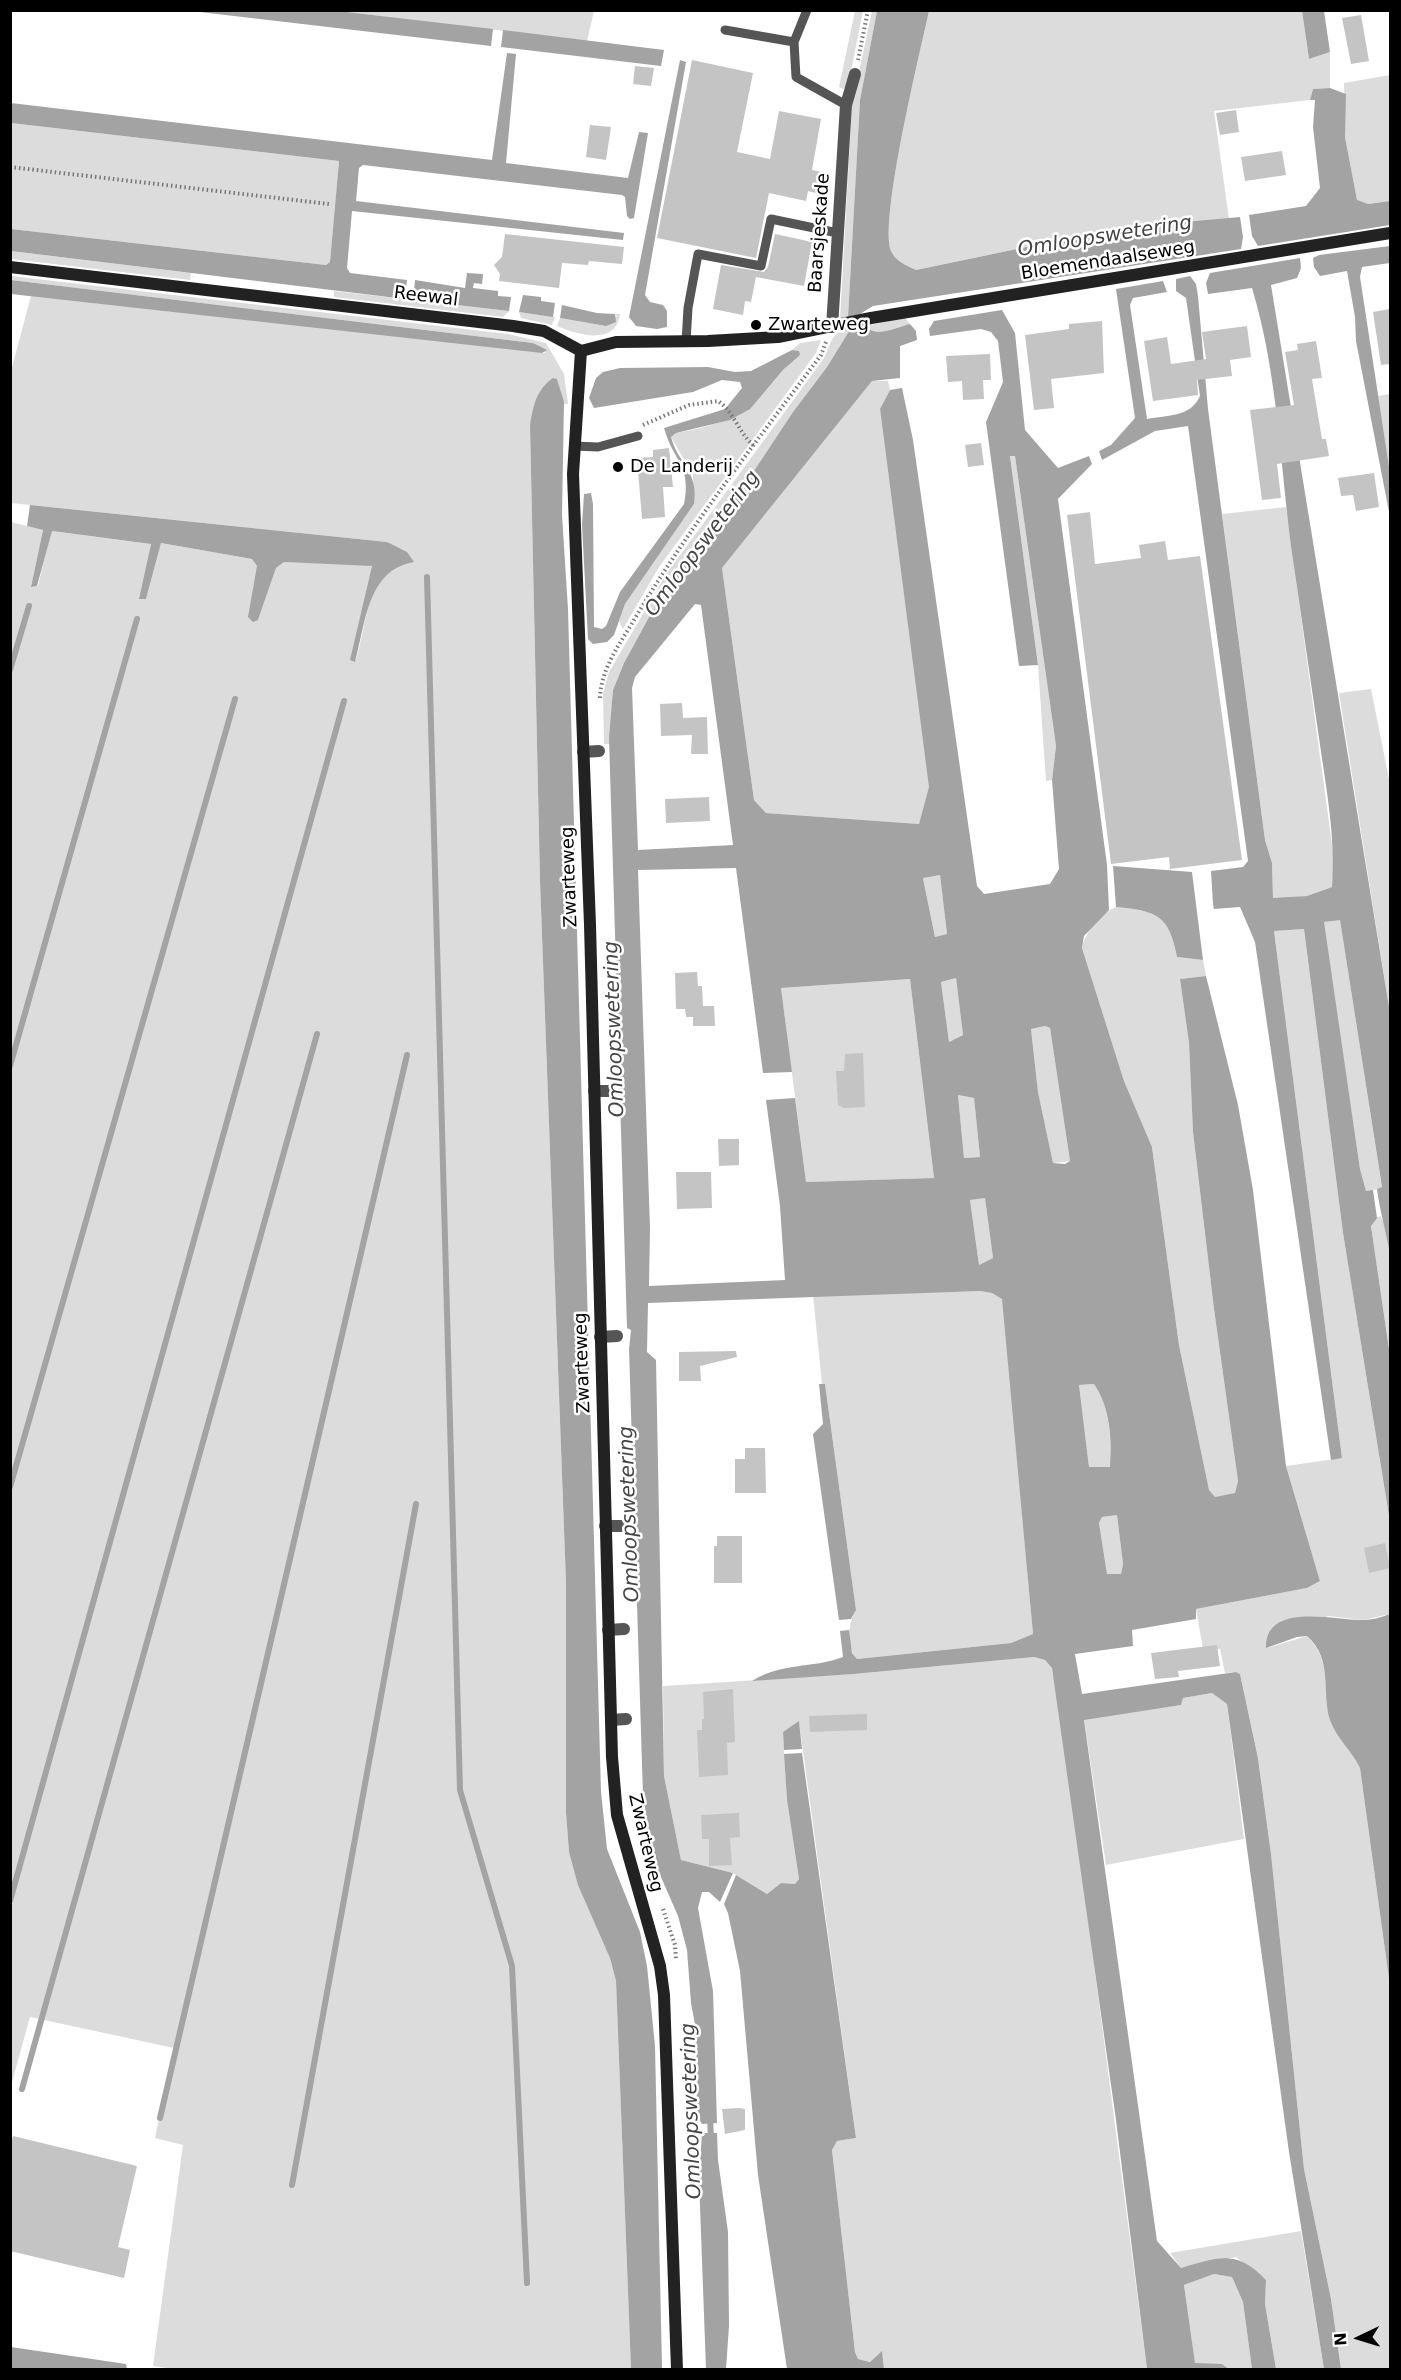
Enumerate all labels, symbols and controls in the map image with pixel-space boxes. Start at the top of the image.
street label: Baarsjeskade [805,172,835,294]
water label: Omloopswetering [1016,211,1194,263]
street label: Bloemendaalseweg [1020,237,1196,285]
street label: Reewal [393,282,459,312]
place label: Zwarteweg [768,314,869,336]
marker: Zwarteweg [749,318,763,332]
place label: De Landerij [630,456,733,478]
marker: De Landerij [611,460,625,474]
water label: Omloopswetering [640,466,766,622]
street label: Zwarteweg [557,826,583,928]
water label: Omloopswetering [600,940,630,1118]
street label: Zwarteweg [570,1312,596,1414]
water label: Omloopswetering [615,1425,645,1603]
street label: Zwarteweg [623,1791,667,1895]
water label: Omloopswetering [677,2022,707,2200]
north arrow [1329,2308,1389,2368]
text: N [1331,2332,1350,2347]

